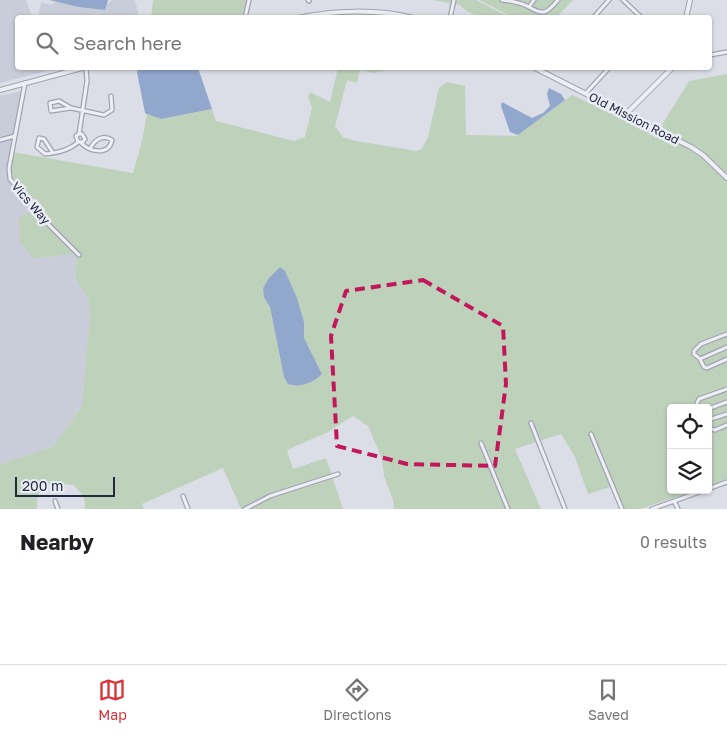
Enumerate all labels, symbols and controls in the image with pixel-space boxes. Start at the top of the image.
search box [15,15,712,70]
icon: search [33,29,61,57]
text: Search here [73,31,182,54]
street label: Old Mission Road [586,89,682,147]
street label: Vics Way [8,179,54,228]
map controls [667,404,712,494]
button: locate [667,404,712,449]
button: layers [667,449,712,494]
scale bar [15,474,115,497]
text: 200 m [22,477,63,494]
text: Nearby [20,529,94,555]
text: 0 results [640,532,707,552]
tab: Map [98,676,127,723]
tab: Directions [323,676,392,723]
tab: Saved [588,676,629,723]

